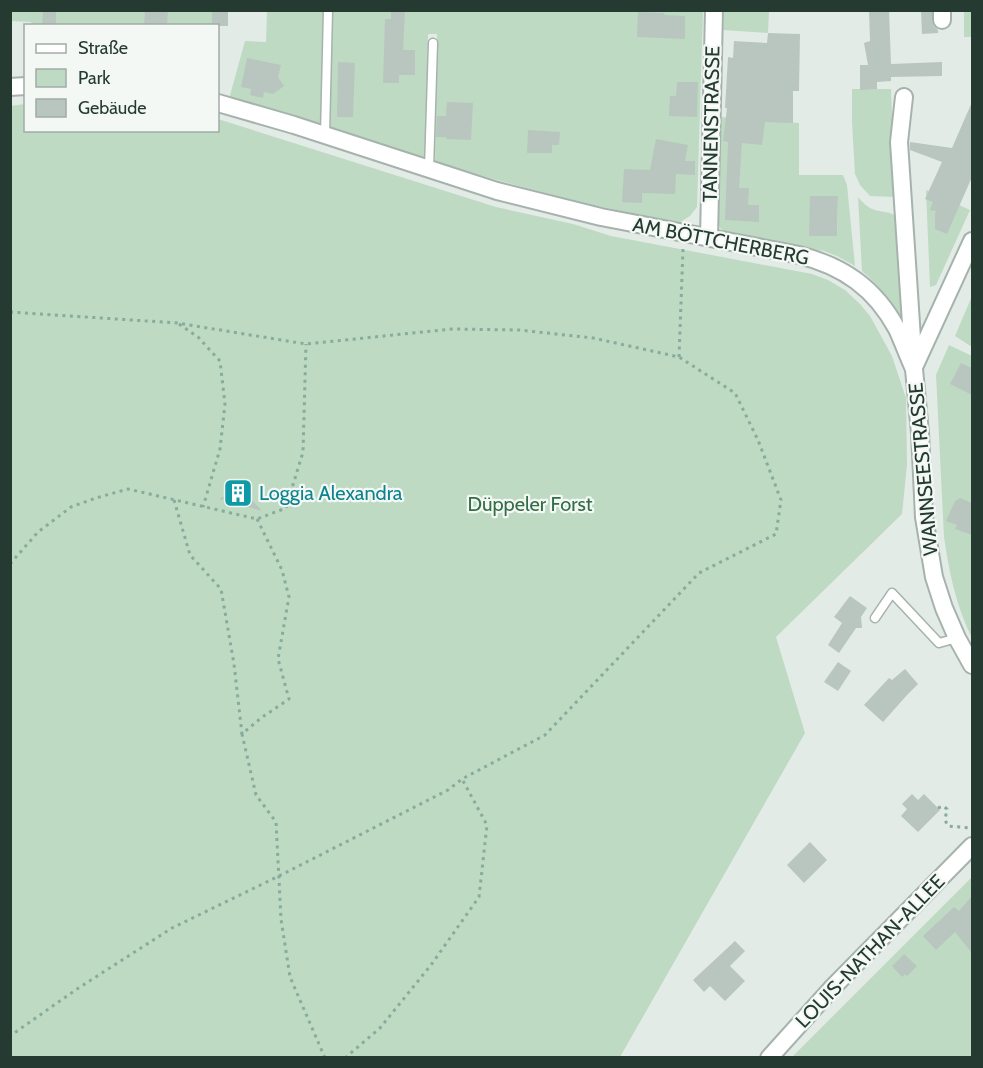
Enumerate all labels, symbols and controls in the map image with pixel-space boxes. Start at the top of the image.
legend [24,24,219,132]
text: Straße [78,37,128,59]
street label: TANNENSTRASSE [698,46,724,202]
text: Park [78,67,111,89]
text: Gebäude [78,97,147,119]
street label: AM BÖTTCHERBERG [631,212,811,270]
street label: WANNSEESTRASSE [903,381,943,557]
building icon: Loggia Alexandra [222,477,254,509]
place label: Loggia Alexandra [259,481,403,505]
park label: Düppeler Forst [467,492,593,516]
street label: LOUIS-NATHAN-ALLEE [790,869,950,1033]

